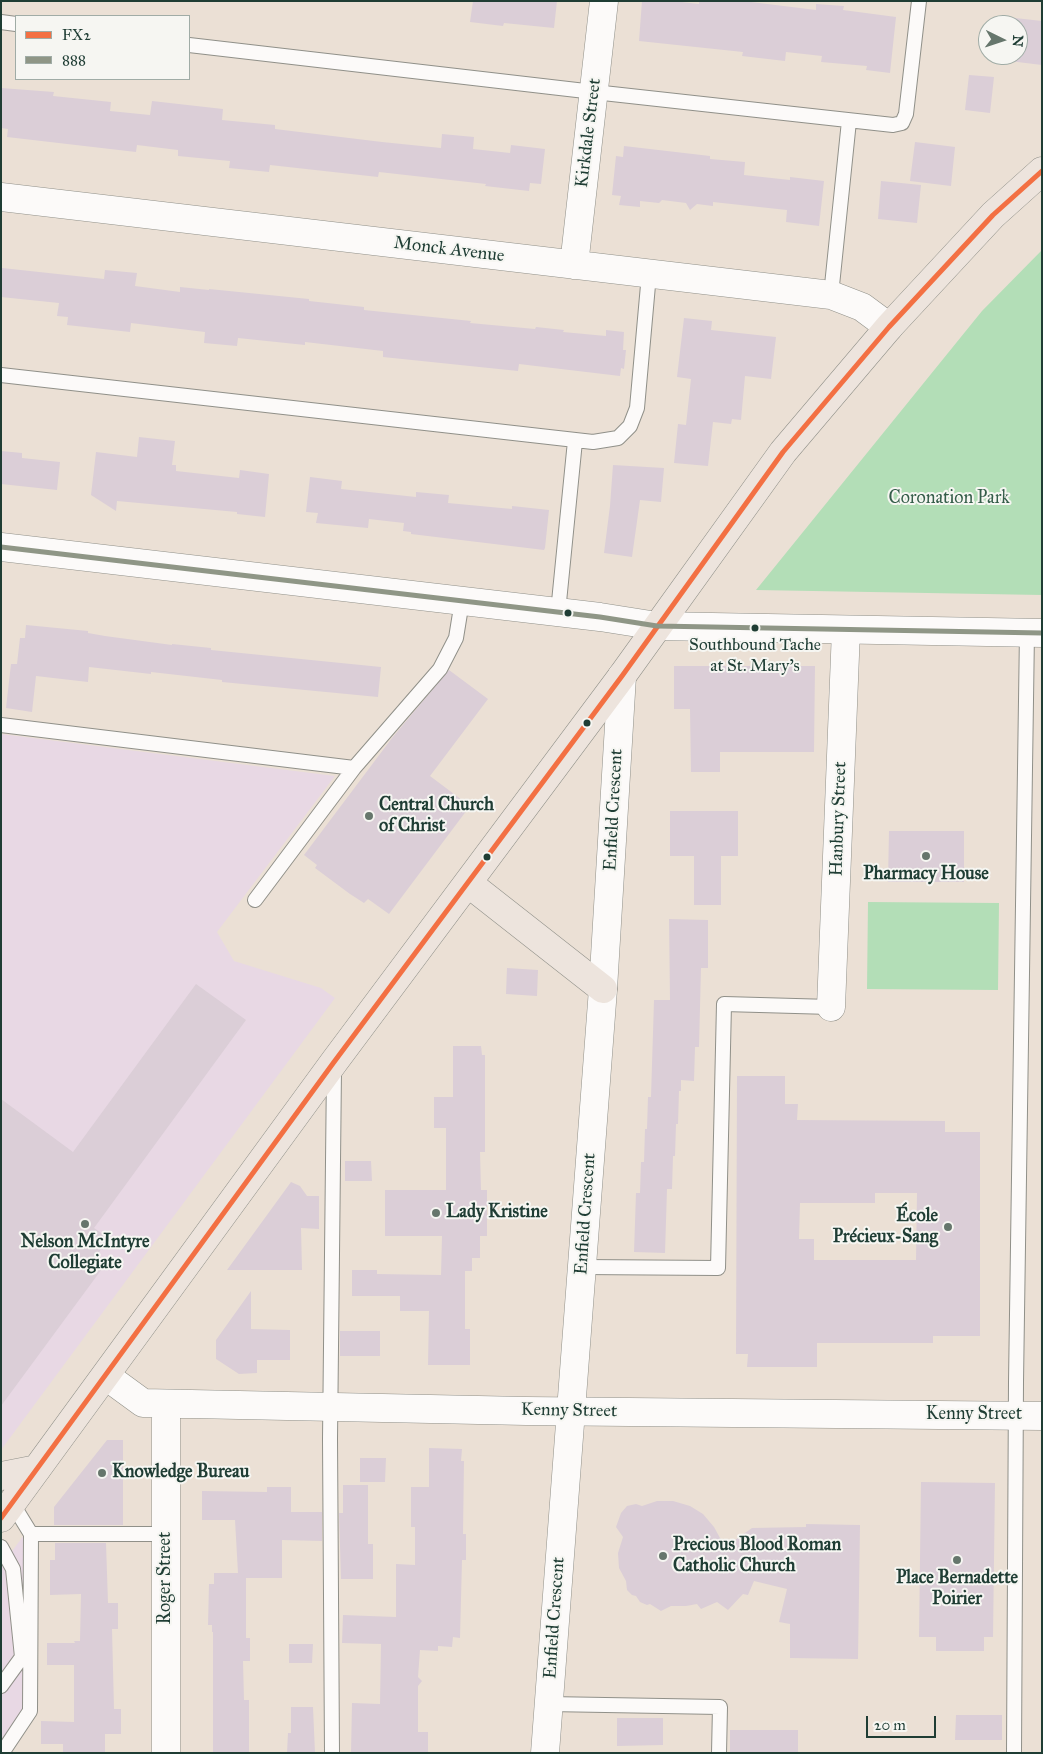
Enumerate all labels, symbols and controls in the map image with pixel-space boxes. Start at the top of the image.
legend [15,15,190,80]
north arrow [978,15,1028,65]
text: FX2 [62,26,91,44]
text: N [1009,34,1026,48]
text: 888 [62,51,86,69]
street label: Kirkdale Street [572,77,606,189]
street label: Monck Avenue [393,233,505,267]
park label: Coronation Park [888,488,1010,510]
unlabelled marker [563,608,573,618]
marker: Southbound Tache at St. Mary's [750,623,760,633]
place label: Southbound Tache at St. Mary's [689,636,821,676]
unlabelled marker [582,718,592,728]
street label: Enfield Crescent [600,748,628,872]
street label: Hanbury Street [826,761,852,877]
place label: Central Church of Christ [379,795,494,838]
marker: Central Church of Christ [363,810,375,822]
marker: Pharmacy House [920,850,932,862]
unlabelled marker [482,852,492,862]
place label: Pharmacy House [863,864,989,886]
street label: Enfield Crescent [571,1152,601,1276]
place label: Lady Kristine [446,1202,548,1224]
place label: École Précieux-Sang [833,1206,938,1248]
marker: Lady Kristine [430,1207,442,1219]
marker: Nelson McIntyre Collegiate [79,1218,91,1230]
marker: École Précieux-Sang [942,1221,954,1233]
place label: Nelson McIntyre Collegiate [21,1232,149,1274]
street label: Kenny Street [521,1399,617,1423]
street label: Kenny Street [926,1404,1022,1426]
place label: Knowledge Bureau [112,1462,249,1484]
marker: Knowledge Bureau [96,1467,108,1479]
street label: Roger Street [155,1532,177,1624]
place label: Precious Blood Roman Catholic Church [673,1535,841,1578]
marker: Precious Blood Roman Catholic Church [657,1550,669,1562]
marker: Place Bernadette Poirier [951,1554,963,1566]
street label: Enfield Crescent [540,1556,570,1680]
place label: Place Bernadette Poirier [896,1568,1018,1610]
scale bar [868,1706,938,1738]
text: 20 m [874,1716,906,1734]

